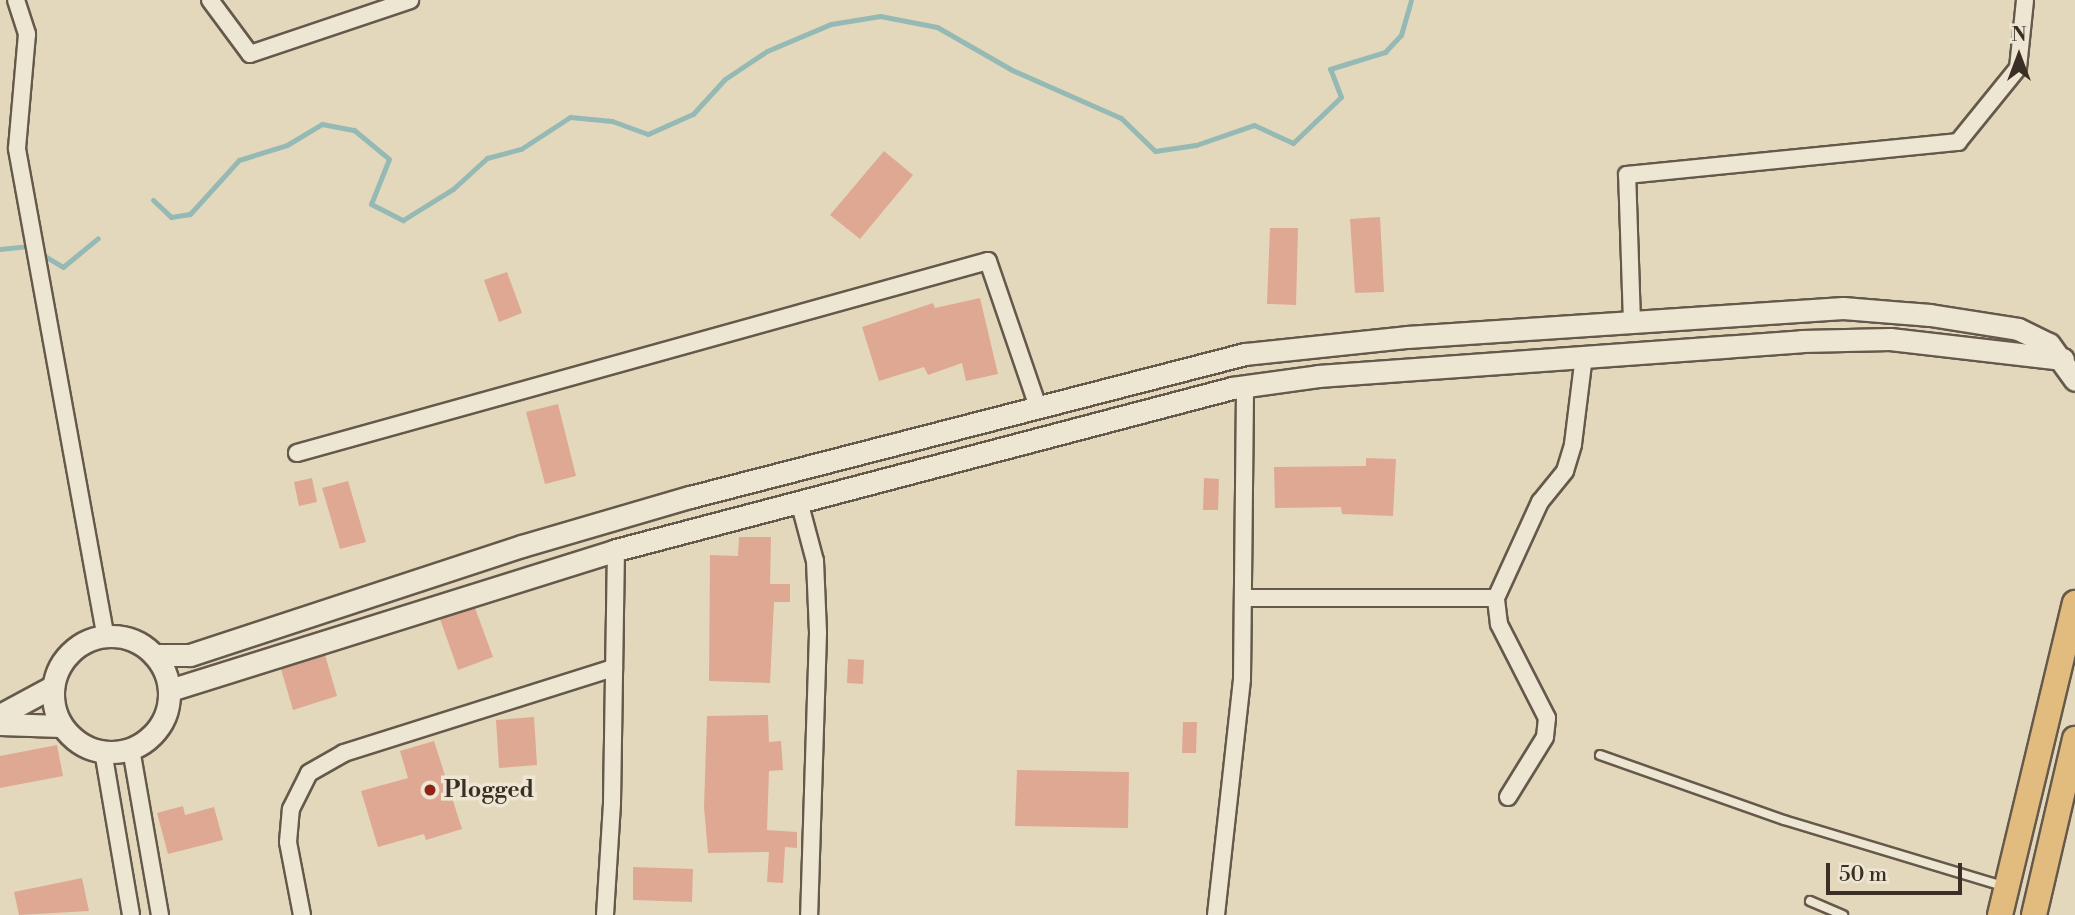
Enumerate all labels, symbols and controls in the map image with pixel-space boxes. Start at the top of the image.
north arrow [1984,21,2054,91]
text: N [2011,23,2027,47]
place label: Plogged [444,776,534,804]
marker: Plogged [422,782,438,798]
scale bar [1830,848,1966,892]
text: 50 m [1839,862,1887,888]

